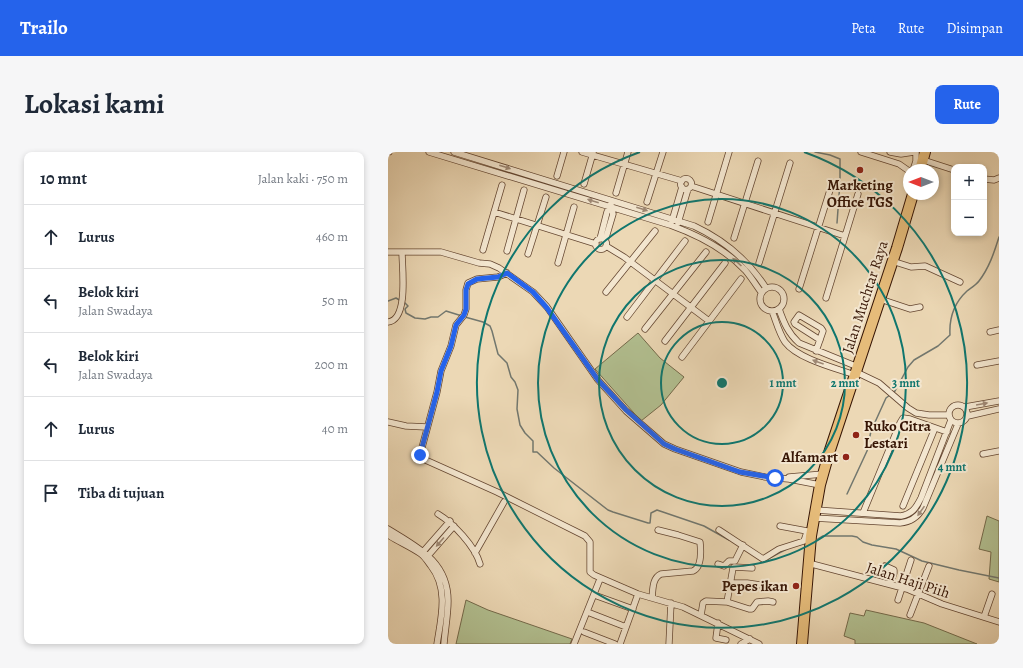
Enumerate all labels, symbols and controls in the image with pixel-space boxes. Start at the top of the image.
text: Trailo [20,15,68,41]
text: Peta [851,19,876,38]
text: Rute [898,19,924,38]
text: Disimpan [946,19,1003,38]
text: Lokasi kami [24,85,165,123]
button: Rute [935,85,999,124]
one-way arrow [499,164,511,170]
north arrow [903,164,939,200]
map controls [951,164,987,236]
button: + [951,164,987,200]
marker: Marketing Office TGS [855,165,865,175]
text: 10 mnt [40,167,87,190]
text: Jalan kaki · 750 m [258,170,348,187]
place label: Marketing Office TGS [827,175,893,212]
one-way arrow [586,198,598,204]
button: − [951,200,987,236]
one-way arrow [637,206,649,212]
icon: ahead [40,226,62,248]
text: Lurus [78,227,115,247]
text: 460 m [316,228,348,245]
street label: Jalan Muchtar Raya [837,238,893,356]
one-way arrow [731,258,742,267]
text: Belok kiri [78,282,139,302]
icon: left [40,290,62,312]
text: 50 m [322,292,348,309]
text: Jalan Swadaya [78,302,153,319]
text: Belok kiri [78,346,139,366]
icon: left [40,354,62,376]
text: 200 m [315,356,348,373]
one-way arrow [812,358,824,364]
text: Jalan Swadaya [78,366,153,383]
text: 1 mnt [769,375,797,391]
text: 2 mnt [831,375,859,391]
text: 3 mnt [892,375,920,391]
centre of rings [715,376,729,390]
one-way arrow [976,401,988,407]
place label: Ruko Citra Lestari [864,416,932,453]
icon: ahead [40,418,62,440]
text: Lurus [78,419,115,439]
text: 40 m [322,420,348,437]
marker: Ruko Citra Lestari [851,430,861,440]
route end [411,446,429,464]
place label: Alfamart [781,447,838,467]
marker: Alfamart [841,452,851,462]
text: 4 mnt [938,459,966,475]
route start [766,469,784,487]
icon: arrive [40,482,62,504]
text: Tiba di tujuan [78,483,164,503]
one-way arrow [917,505,925,516]
one-way arrow [436,538,445,547]
street label: Jalan Haji Piih [864,557,952,603]
place label: Pepes ikan [722,576,789,596]
marker: Pepes ikan [791,581,801,591]

